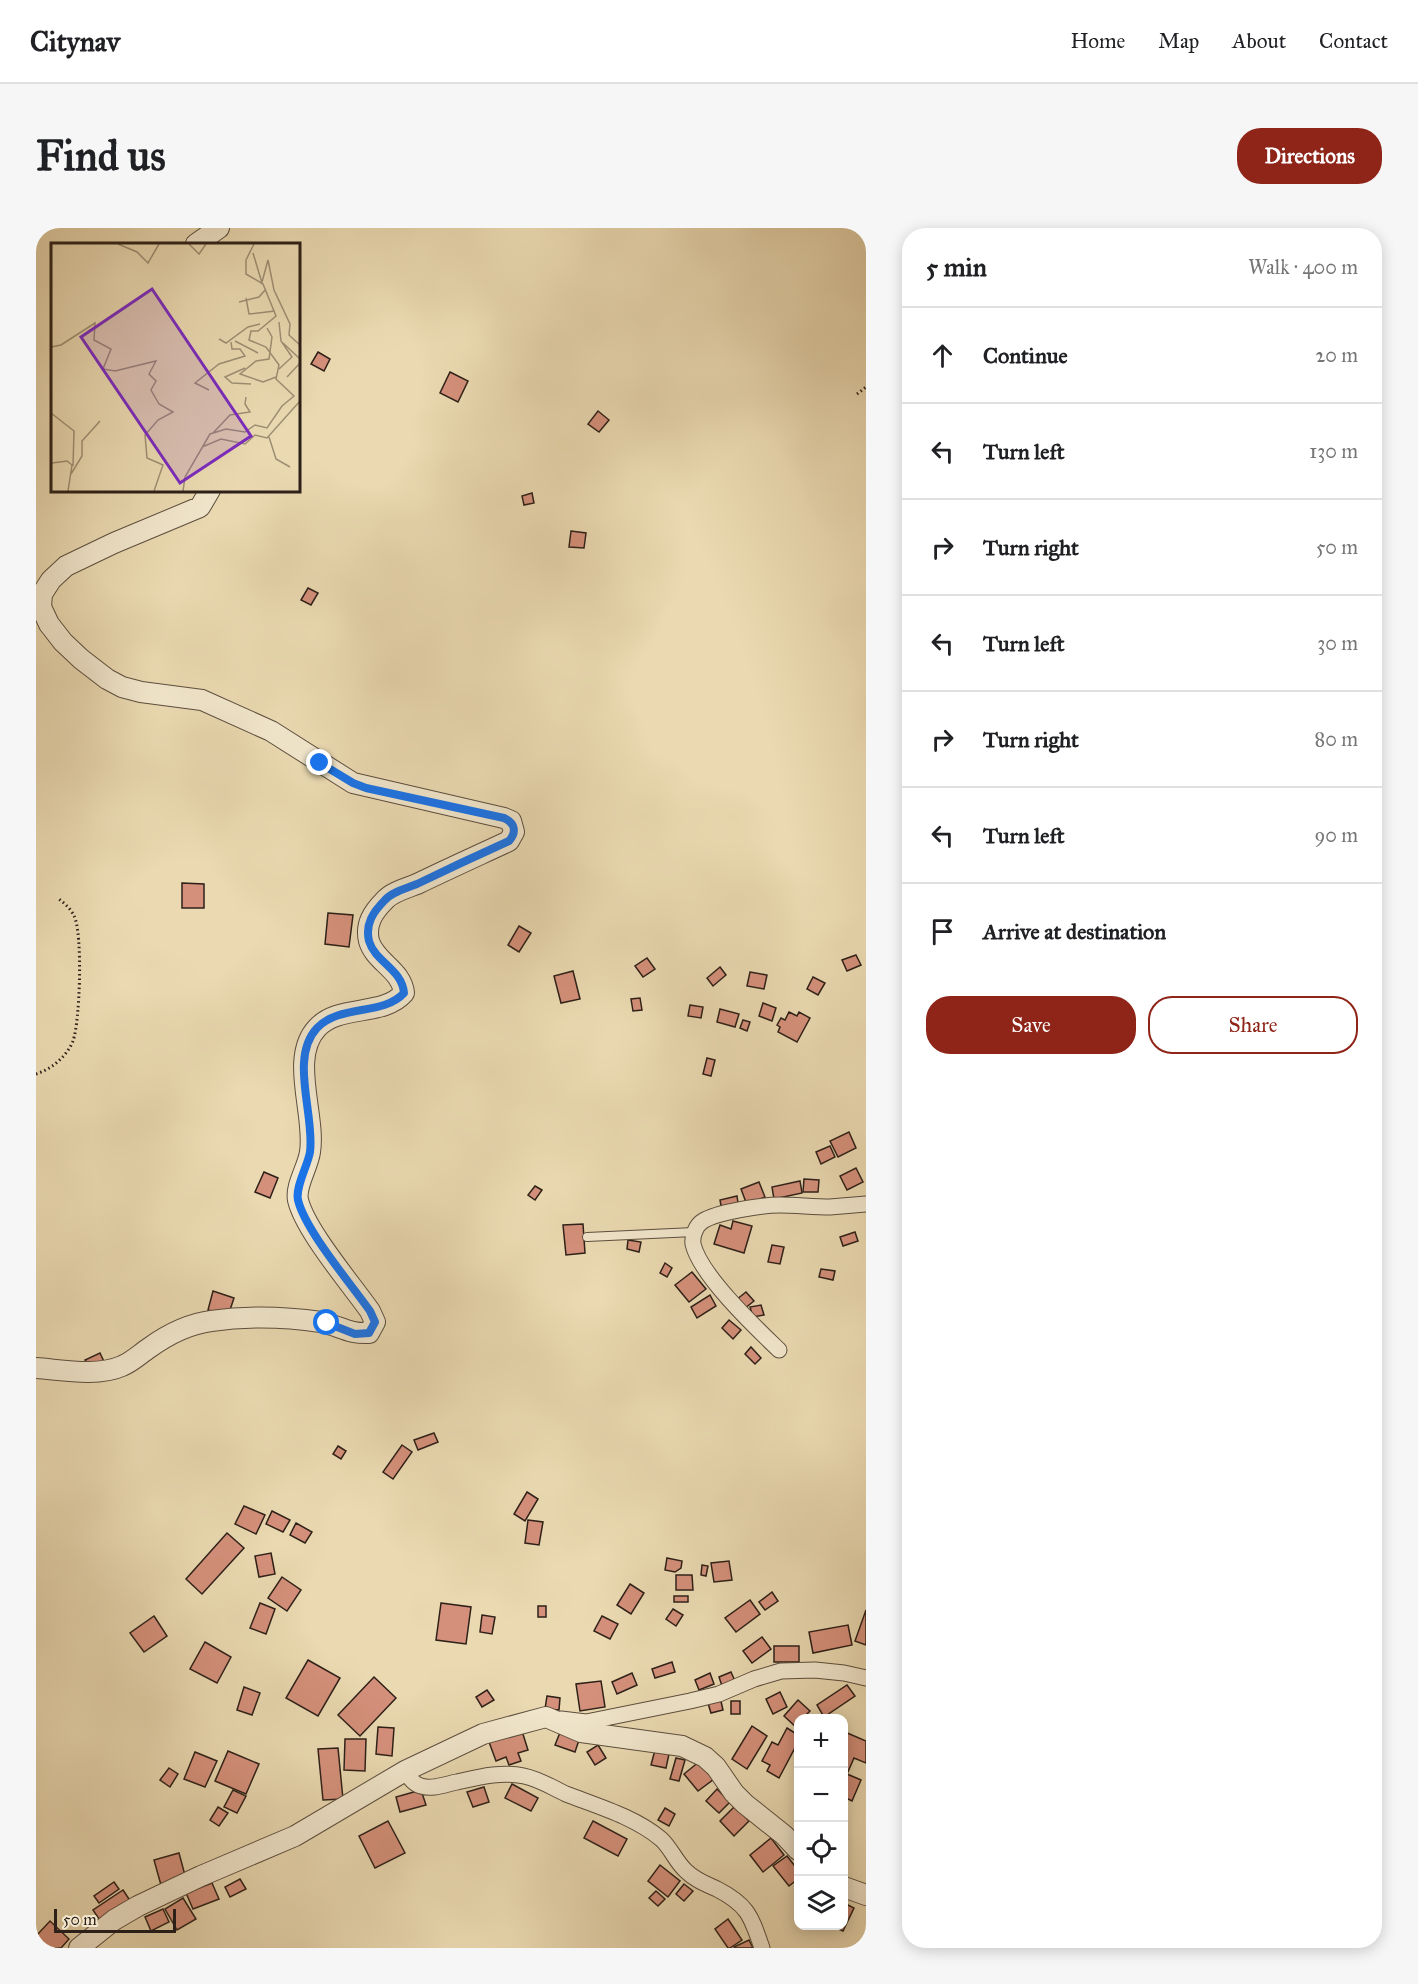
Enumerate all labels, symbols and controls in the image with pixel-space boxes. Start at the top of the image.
text: Citynav [30,24,120,59]
text: Home [1070,28,1125,54]
text: Map [1158,28,1199,54]
text: About [1232,28,1286,54]
text: Contact [1319,28,1388,54]
button: Directions [1237,128,1382,184]
text: Find us [36,130,166,182]
inset map [51,243,300,492]
text: 5 min [926,251,987,283]
text: Walk · 400 m [1248,255,1358,279]
icon: ahead [926,339,959,372]
text: Continue [983,342,1068,369]
text: 20 m [1315,343,1358,367]
icon: left [926,435,959,468]
text: Turn left [983,438,1065,465]
text: 130 m [1309,439,1358,463]
icon: right [926,531,959,564]
text: Turn right [983,534,1079,561]
text: 50 m [1316,535,1358,559]
icon: left [926,627,959,660]
text: Turn left [983,630,1065,657]
text: 30 m [1317,631,1358,655]
icon: right [926,723,959,756]
text: Turn right [983,726,1079,753]
text: 80 m [1315,727,1358,751]
route end [306,749,332,775]
icon: left [926,819,959,852]
text: Turn left [983,822,1065,849]
text: 90 m [1315,823,1358,847]
icon: arrive [926,915,959,948]
text: Arrive at destination [983,918,1166,945]
button: Save [926,996,1136,1054]
button: Share [1148,996,1358,1054]
route start [313,1309,339,1335]
map controls [794,1714,848,1930]
button: + [794,1714,848,1768]
button: − [794,1768,848,1822]
button: locate [794,1822,848,1876]
button: layers [794,1876,848,1930]
scale bar [54,1906,176,1934]
text: 50 m [63,1910,97,1929]

